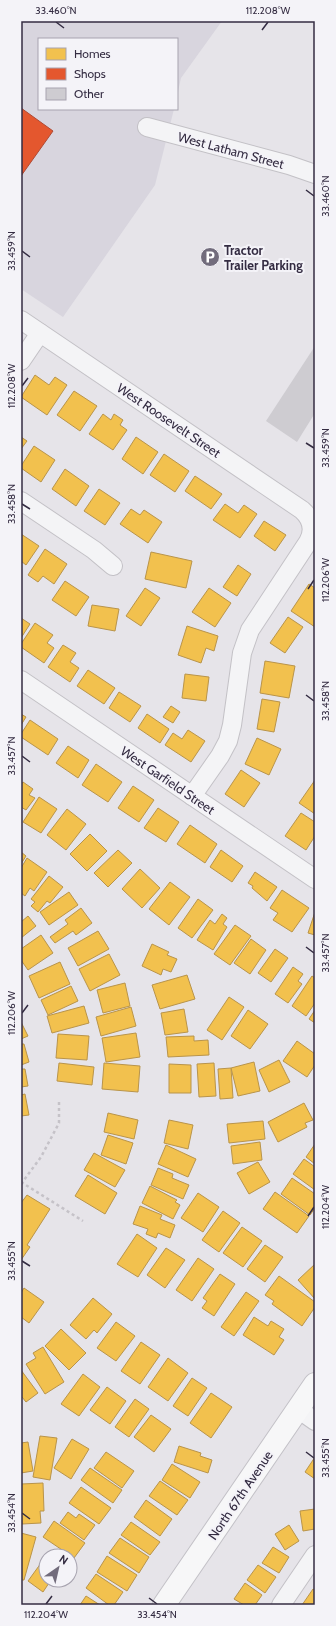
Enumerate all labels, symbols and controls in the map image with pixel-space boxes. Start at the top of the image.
text: 33.460°N [35,4,77,17]
text: 112.208°W [246,4,291,17]
legend [38,38,178,110]
text: Homes [74,46,111,61]
text: Shops [74,66,106,81]
text: Other [74,86,104,101]
street label: West Latham Street [176,128,286,172]
text: 33.460°N [319,175,332,217]
text: 33.459°N [5,231,18,271]
place label: Tractor Trailer Parking [224,242,303,273]
parking icon: Tractor Trailer Parking [199,246,221,268]
text: 112.208°W [5,363,18,408]
street label: West Roosevelt Street [114,379,224,461]
text: 33.459°N [319,428,332,468]
text: 33.458°N [5,484,18,524]
text: 112.206°W [319,557,332,602]
text: 33.458°N [319,681,332,721]
text: 33.457°N [5,736,18,776]
street label: West Garfield Street [118,742,219,818]
text: 33.457°N [319,933,332,973]
text: 112.206°W [5,990,18,1035]
text: 112.204°W [319,1184,332,1229]
text: 33.455°N [5,1241,18,1281]
text: 33.455°N [319,1438,332,1478]
street label: North 67th Avenue [204,1447,276,1543]
text: 33.454°N [5,1493,18,1533]
north arrow [38,1548,78,1588]
text: N [56,1552,71,1568]
text: 112.204°W [24,1608,69,1621]
text: 33.454°N [137,1608,177,1621]

